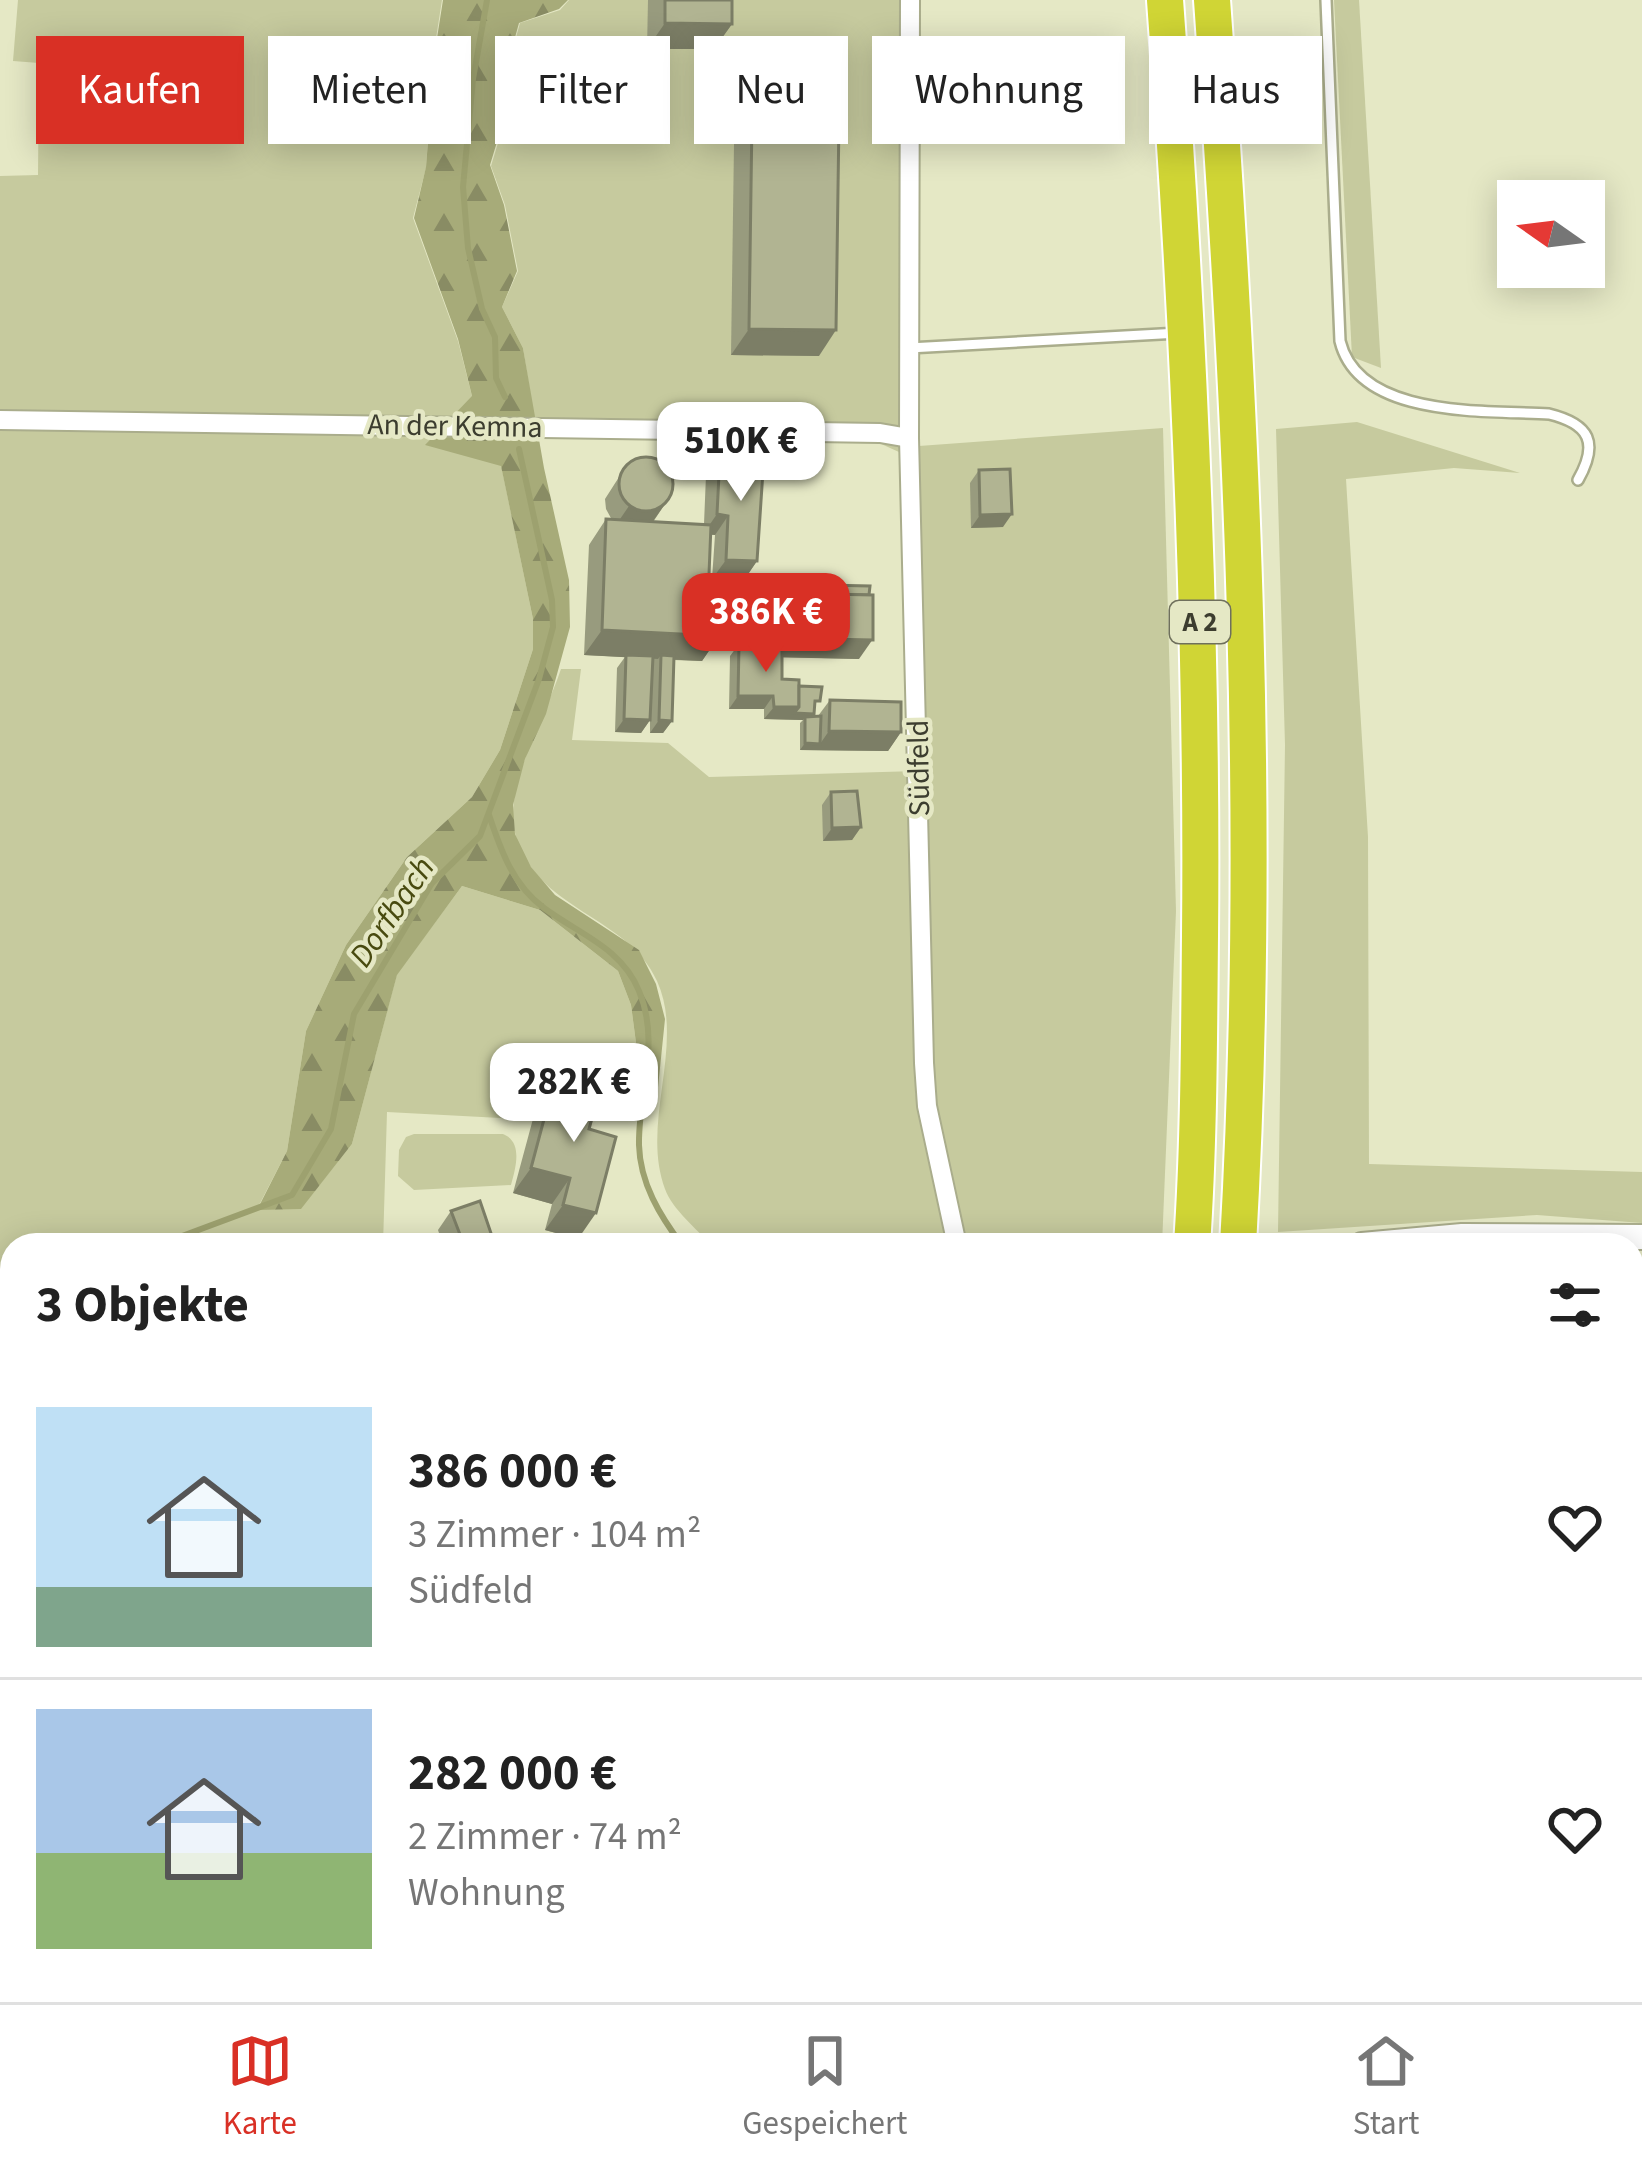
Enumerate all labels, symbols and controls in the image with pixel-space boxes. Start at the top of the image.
chip: Kaufen [36,36,244,144]
chip: Mieten [268,36,471,144]
chip: Filter [495,36,670,144]
chip: Neu [694,36,848,144]
chip: Wohnung [872,36,1125,144]
chip: Haus [1149,36,1322,144]
north arrow [1497,180,1605,288]
map controls [1497,180,1605,288]
pin: 510K € [643,402,839,504]
street label: An der Kemna [367,403,543,449]
text: 510K € [684,413,798,469]
pin: 386K € [668,573,864,675]
text: 386K € [709,584,823,640]
road number: A 2 [1170,601,1230,643]
street label: Südfeld [897,719,941,817]
water label: Dorfbach [338,847,446,977]
pin: 282K € [476,1043,672,1145]
text: 282K € [517,1054,631,1110]
text: 3 Objekte [36,1269,249,1341]
icon: filters [1542,1272,1608,1338]
text: 386 000 € [408,1435,617,1507]
icon: home [132,1455,276,1599]
icon: heart [1542,1494,1608,1560]
text: 3 Zimmer · 104 m² [408,1507,701,1563]
text: Südfeld [408,1563,534,1619]
text: 282 000 € [408,1737,617,1809]
icon: home [132,1757,276,1901]
icon: heart [1542,1796,1608,1862]
text: 2 Zimmer · 74 m² [408,1809,682,1865]
text: Wohnung [408,1865,565,1921]
tab: Karte [223,2028,297,2147]
tab: Gespeichert [742,2028,908,2147]
tab: Start [1353,2028,1419,2147]

